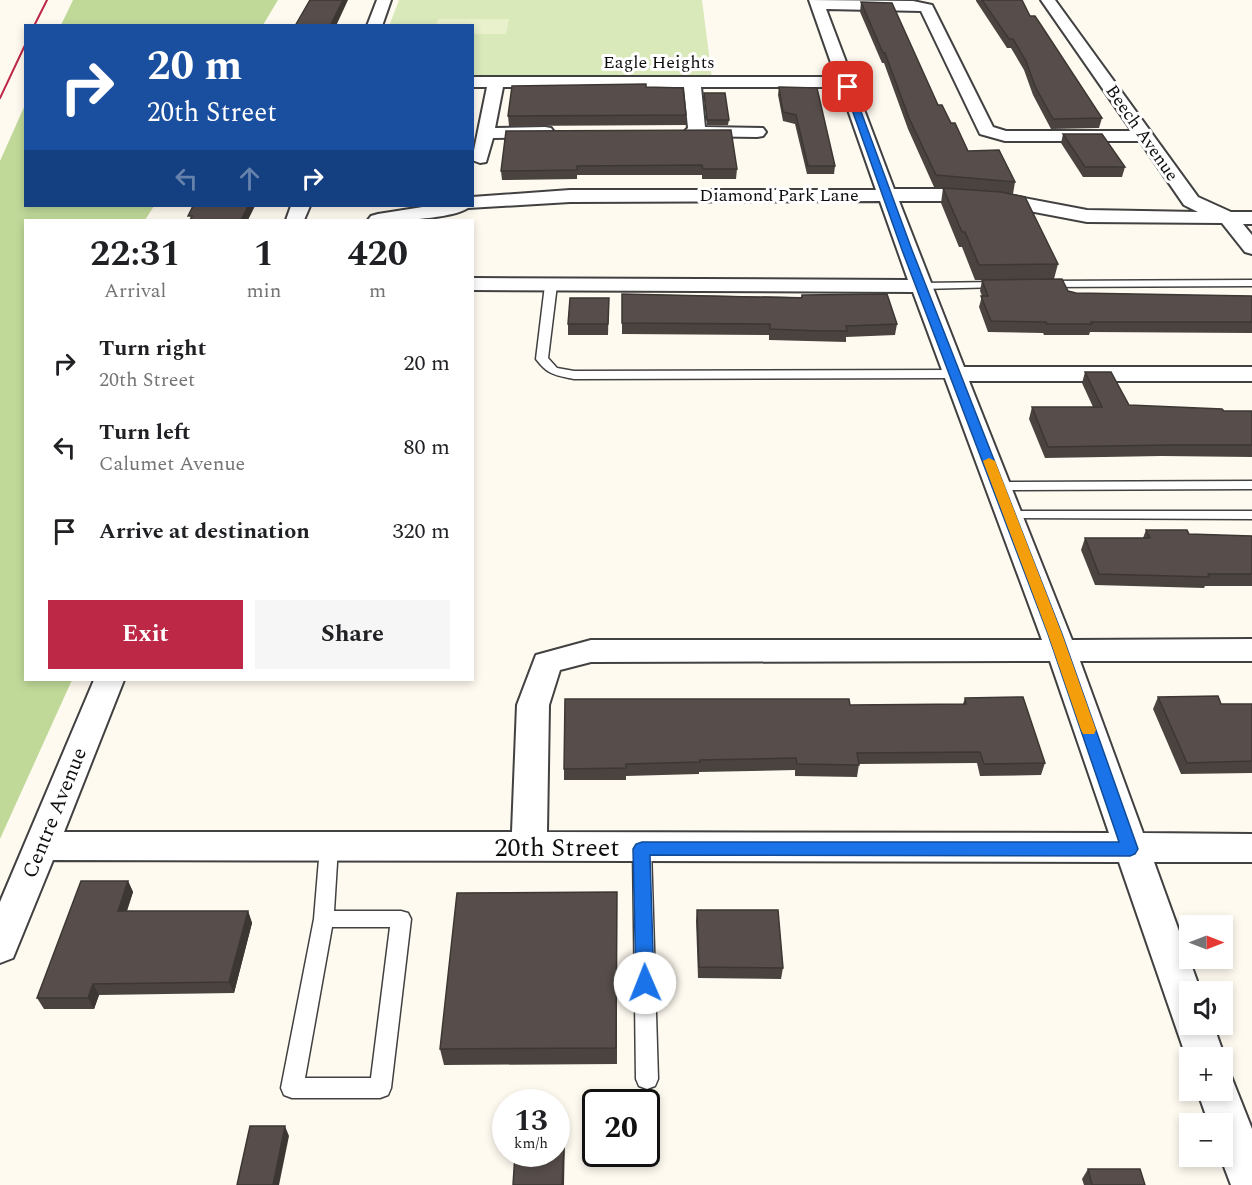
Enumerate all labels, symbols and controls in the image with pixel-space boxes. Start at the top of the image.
text: 20 m [147,35,242,98]
icon: right [48,48,126,126]
street label: Eagle Heights [603,49,715,76]
pin [822,61,873,112]
icon: arrive [831,70,864,103]
street label: Beech Avenue [1099,79,1185,187]
text: 20th Street [147,92,277,134]
icon: left [170,162,203,195]
icon: ahead [233,162,266,195]
icon: right [296,162,329,195]
street label: Diamond Park Lane [699,182,859,209]
text: 22:31 [90,227,180,282]
text: 1 [254,227,274,282]
text: 420 [347,227,408,282]
text: Arrival [104,276,166,306]
text: min [246,276,281,306]
text: m [369,276,386,306]
text: Turn right [99,332,206,365]
icon: right [48,347,81,380]
text: 20 m [404,347,450,380]
text: 20th Street [99,365,195,395]
text: Turn left [99,416,191,449]
icon: left [48,431,81,464]
text: 80 m [404,431,450,464]
text: Calumet Avenue [99,449,245,479]
icon: arrive [48,515,81,548]
text: Arrive at destination [99,515,310,548]
text: 320 m [393,515,450,548]
button: Exit [48,600,243,669]
button: Share [255,600,450,669]
street label: Centre Avenue [14,743,96,883]
street label: 20th Street [494,828,620,868]
north arrow [1179,915,1233,969]
map controls [1179,915,1233,1167]
position arrow [613,951,677,1015]
button: sound [1179,981,1233,1035]
button: + [1179,1047,1233,1101]
speed limit sign: 20 [582,1089,660,1167]
text: 13 [514,1098,548,1144]
button: − [1179,1113,1233,1167]
text: km/h [514,1132,548,1155]

